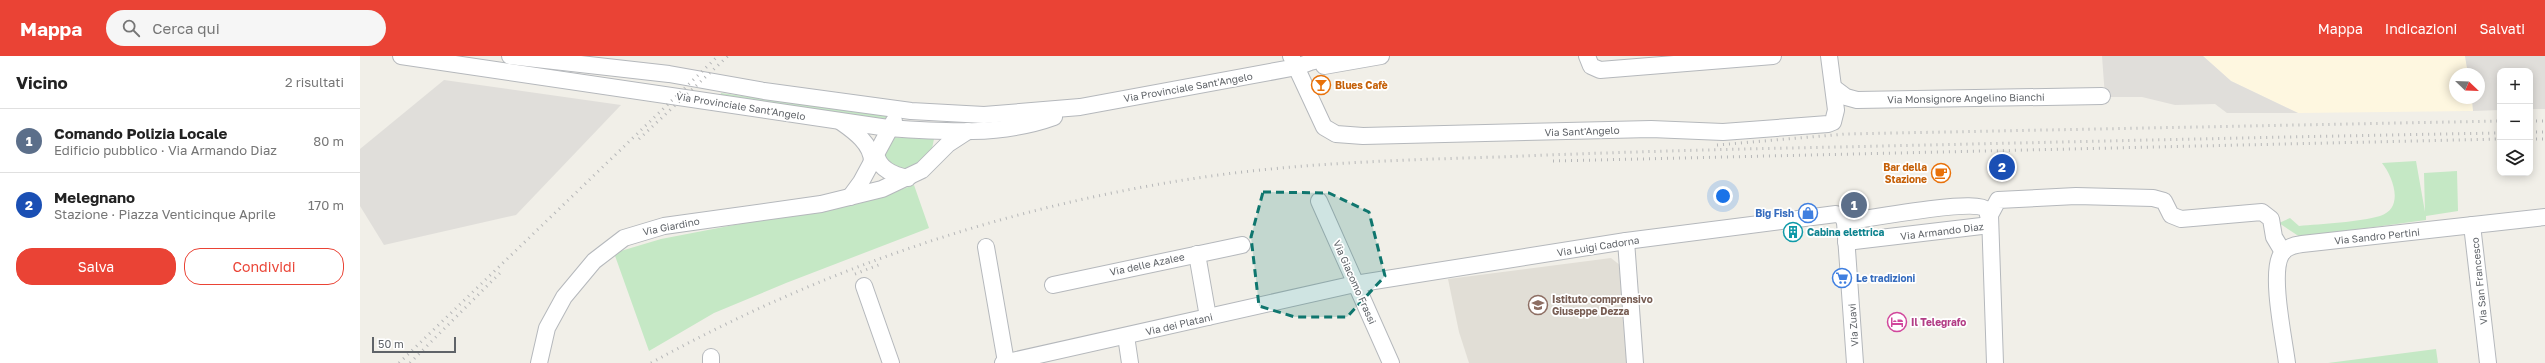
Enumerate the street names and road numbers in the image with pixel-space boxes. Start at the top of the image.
street label: Via Provinciale Sant'Angelo [1123,70,1253,104]
street label: Via Provinciale Sant'Angelo [675,90,807,122]
street label: Via Monsignore Angelino Bianchi [1887,91,2045,105]
street label: Via Sant'Angelo [1544,124,1620,138]
street label: Via Giardino [642,215,700,237]
street label: Via Armando Diaz [1900,220,1984,242]
street label: Via Sandro Pertini [2334,226,2420,246]
street label: Via Luigi Cadorna [1556,234,1640,258]
street label: Via San Francesco [2468,237,2490,325]
street label: Via Giacomo Frassi [1331,238,1379,326]
street label: Via delle Azalee [1108,250,1186,278]
street label: Via Zuavi [1846,303,1860,347]
street label: Via dei Platani [1144,310,1214,338]

